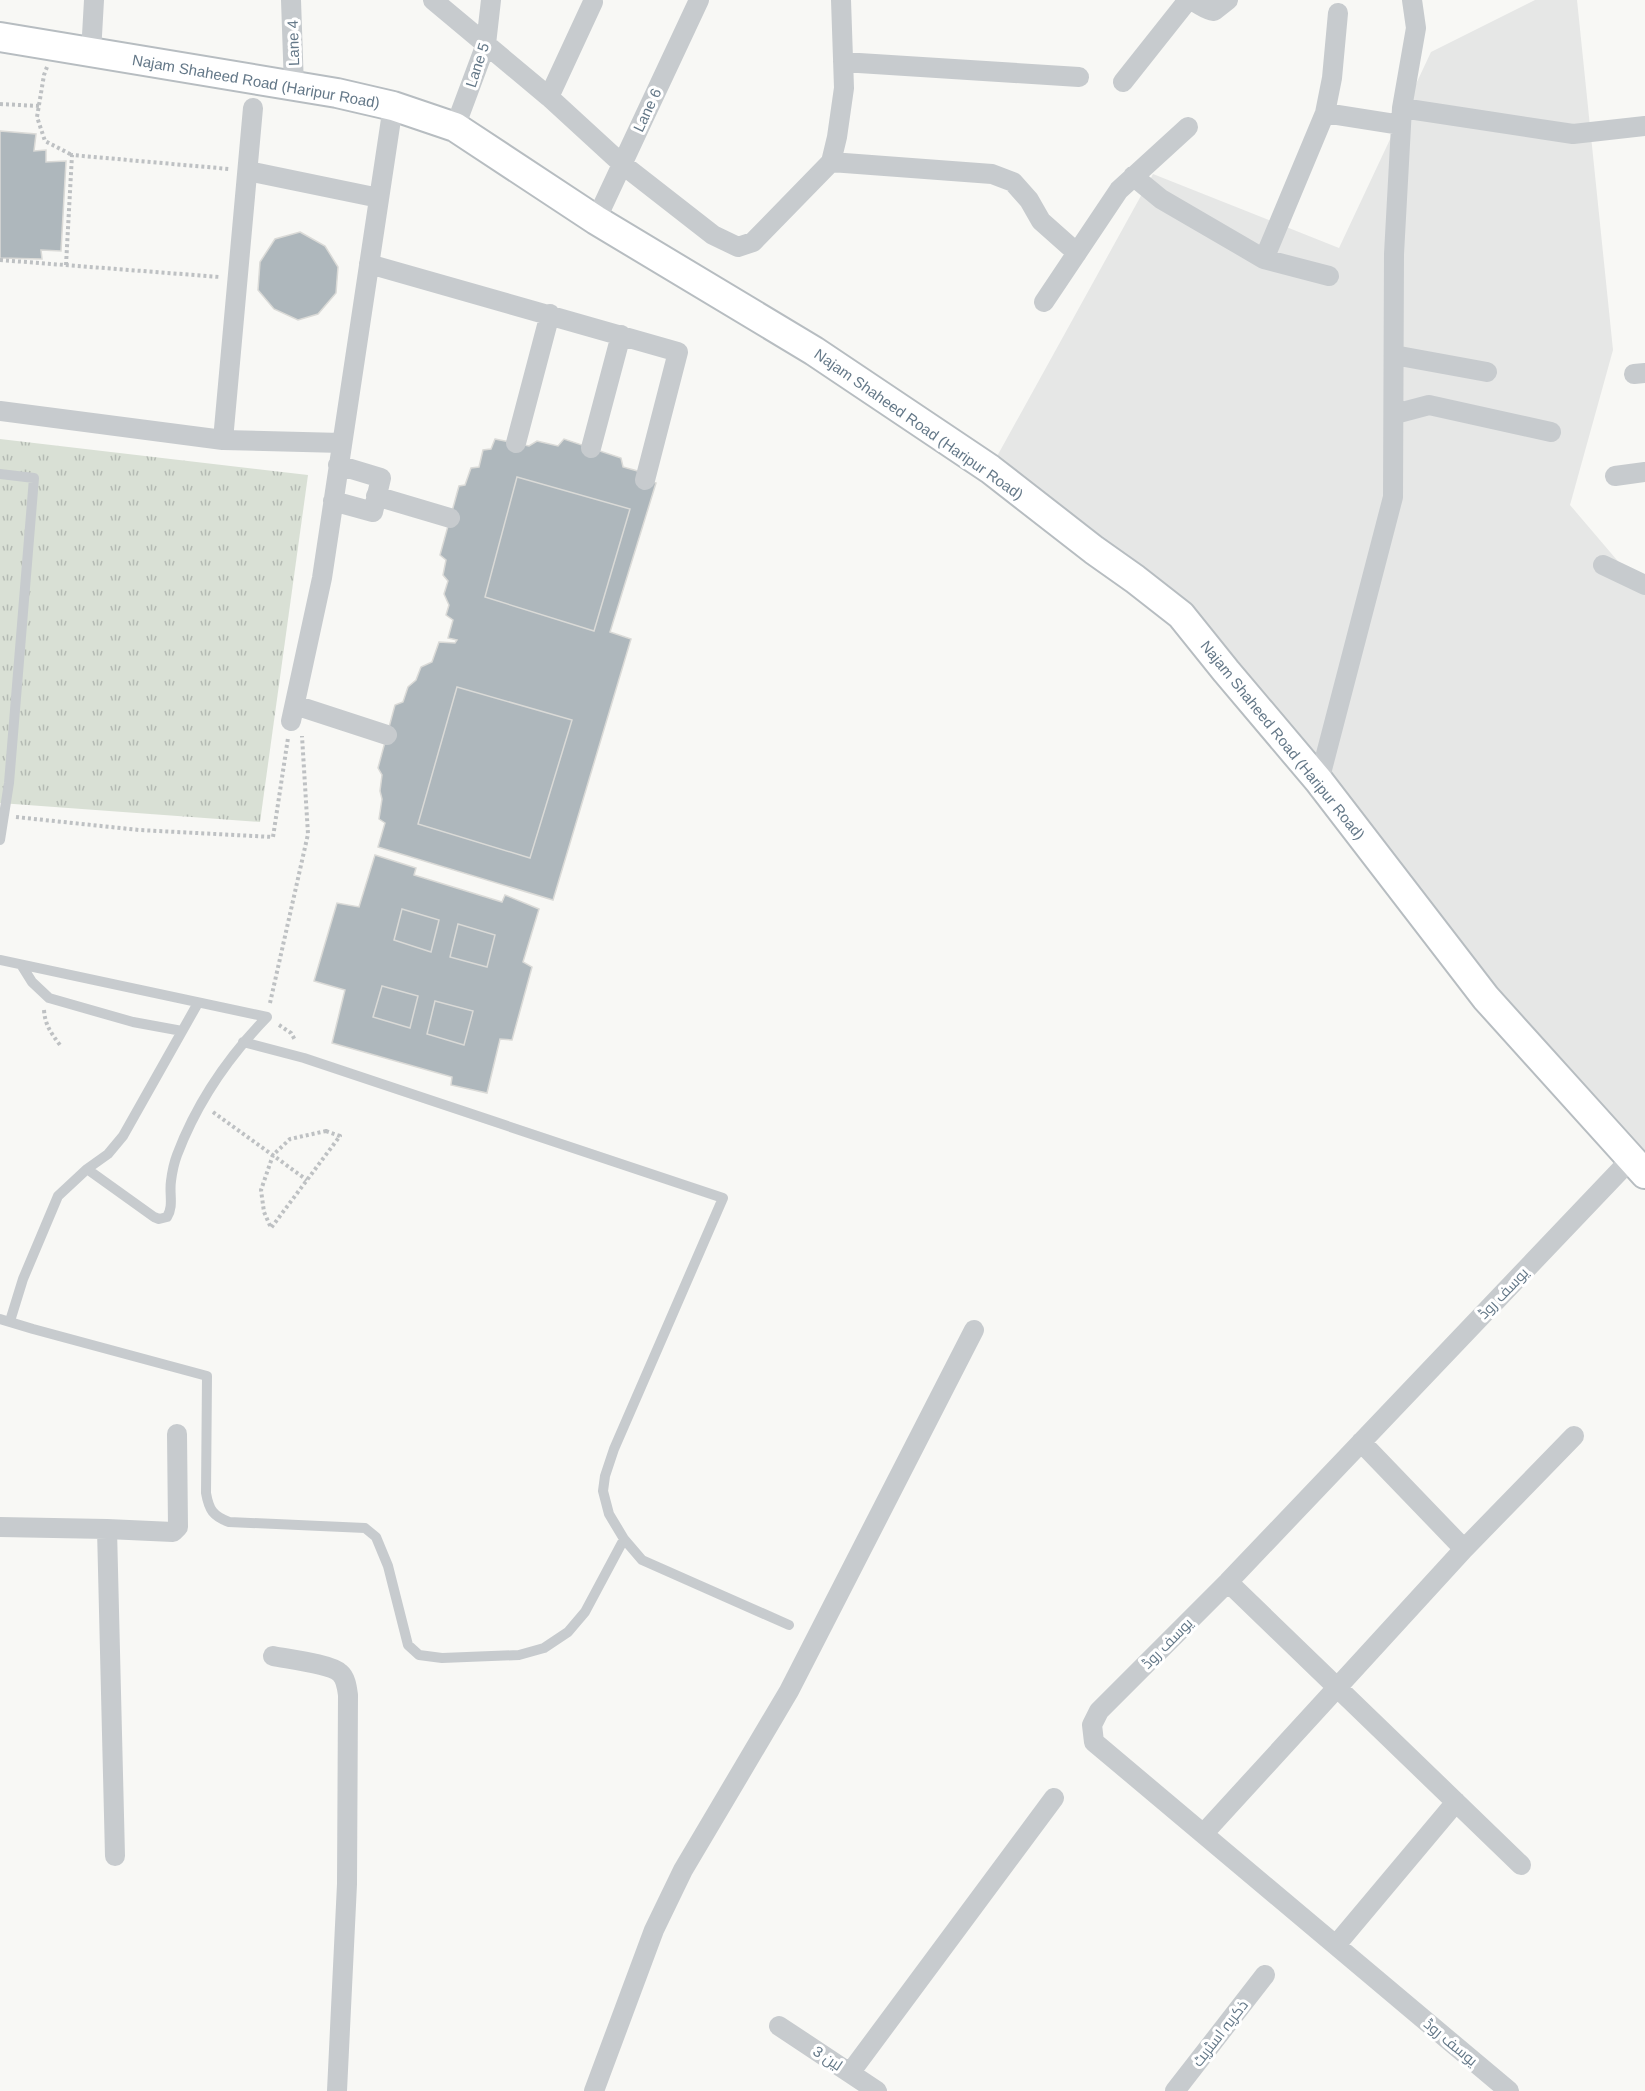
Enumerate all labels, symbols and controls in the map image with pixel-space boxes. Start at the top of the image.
street label: Lane 4 [284,20,302,66]
street label: Lane 5 [462,41,492,89]
street label: Najam Shaheed Road (Haripur Road) [131,51,381,111]
street label: Lane 6 [630,86,664,134]
street label: Najam Shaheed Road (Haripur Road) [811,345,1027,503]
street label: Najam Shaheed Road (Haripur Road) [1197,637,1369,843]
street label: یوسف روڈ [1474,1264,1532,1323]
street label: یوسف روڈ [1138,1614,1197,1673]
street label: ذکریہ اسٹریٹ [1189,1996,1252,2070]
street label: یوسف روڈ [1420,2015,1481,2070]
street label: لین 3 [809,2042,846,2076]

